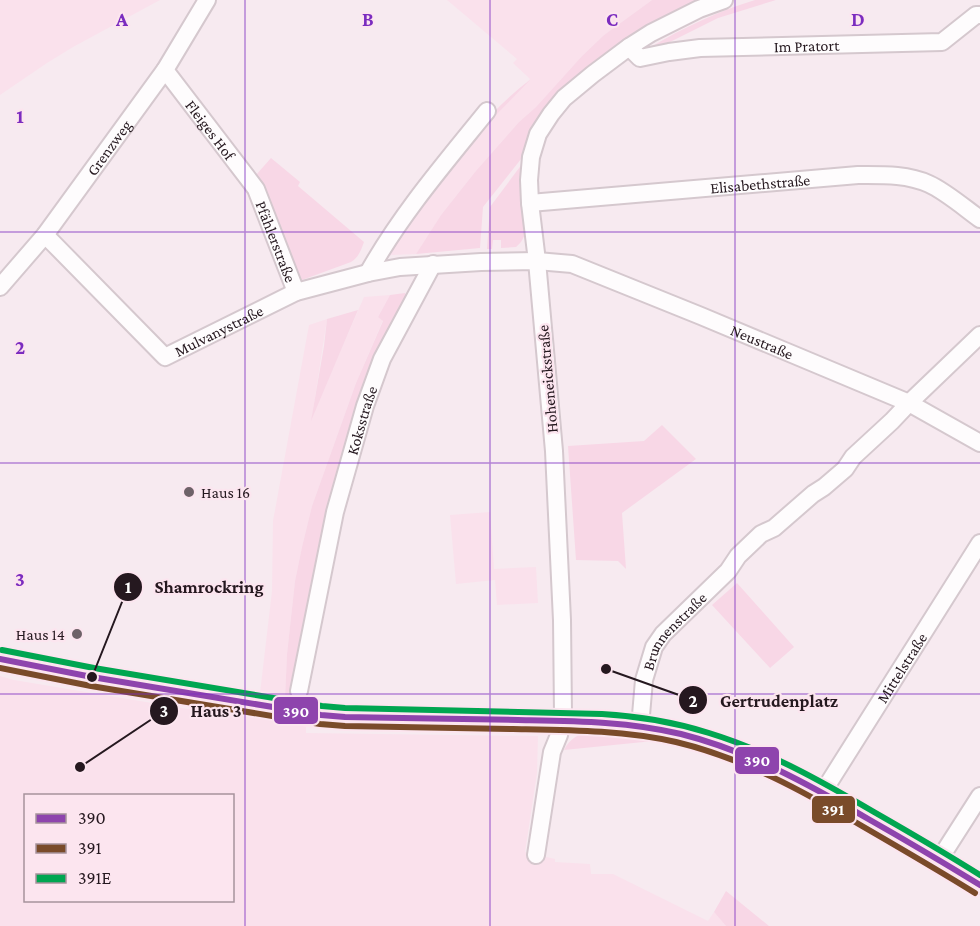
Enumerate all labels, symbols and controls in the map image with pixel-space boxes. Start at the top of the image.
text: A [115,8,129,30]
text: B [362,8,374,30]
text: C [606,8,618,30]
text: D [851,8,865,30]
street label: Im Pratort [774,37,840,55]
street label: Fleiges Hof [182,97,239,164]
text: 1 [16,105,24,127]
street label: Grenzweg [83,117,136,179]
street label: Elisabethstraße [710,171,811,197]
street label: Pfählerstraße [252,198,299,285]
street label: Mulvanystraße [172,302,266,360]
street label: Neustraße [728,321,796,363]
street label: Hoheneickstraße [534,324,561,434]
text: 2 [15,336,25,358]
street label: Koksstraße [344,384,381,457]
place label: Haus 16 [201,484,250,501]
marker: Haus 16 [182,485,196,499]
text: 3 [15,568,25,590]
callout: Shamrockring [113,569,276,605]
text: 1 [125,577,132,597]
text: Shamrockring [154,577,264,597]
street label: Brunnenstraße [639,589,710,672]
place label: Haus 14 [16,626,65,643]
marker: Haus 14 [70,627,84,641]
street label: Mittelstraße [873,630,930,706]
callout: Gertrudenplatz [678,682,850,718]
text: 2 [688,691,698,711]
text: Gertrudenplatz [720,691,838,711]
callout: Haus 3 [149,693,254,729]
line badge: 390 [273,696,319,725]
text: 3 [160,701,168,721]
text: Haus 3 [191,701,241,721]
text: 390 [283,703,309,720]
line badge: 390 [734,746,780,775]
text: 390 [744,752,770,769]
legend [24,794,234,902]
line badge: 391 [811,795,856,824]
text: 391 [822,801,844,818]
text: 390 [78,808,106,828]
text: 391 [78,838,102,858]
text: 391E [78,868,112,888]

